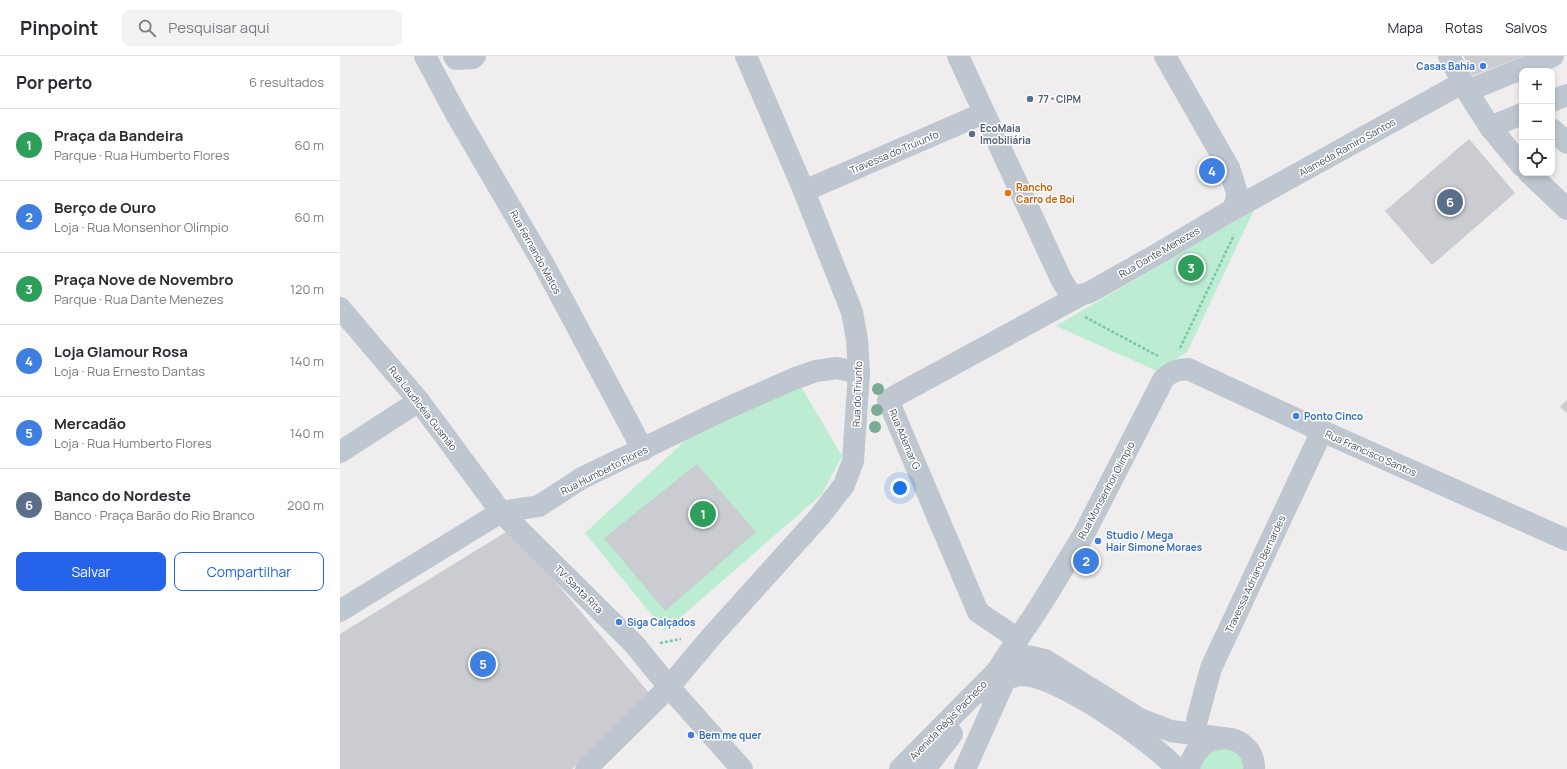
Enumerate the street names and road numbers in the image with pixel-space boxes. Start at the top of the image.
street label: Alameda Ramiro Santos [1296,115,1398,179]
street label: Travessa do Truiunfo [847,127,941,177]
street label: Rua Fernando Matos [507,207,565,297]
street label: Rua Dante Menezes [1116,223,1202,281]
street label: Rua do Triunfo [849,361,865,427]
street label: Rua Laudicéia Gusmão [385,363,461,453]
street label: Rua Ademar G [886,407,924,471]
street label: Rua Francisco Santos [1323,427,1419,479]
street label: Rua Monsenhor Olímpio [1074,439,1138,541]
street label: Rua Humberto Flores [558,442,650,498]
street label: Travessa Adriano Bernardes [1222,513,1288,635]
street label: TV. Santa Rita [552,562,606,616]
street label: Avenida Régis Pacheco [906,677,990,763]

